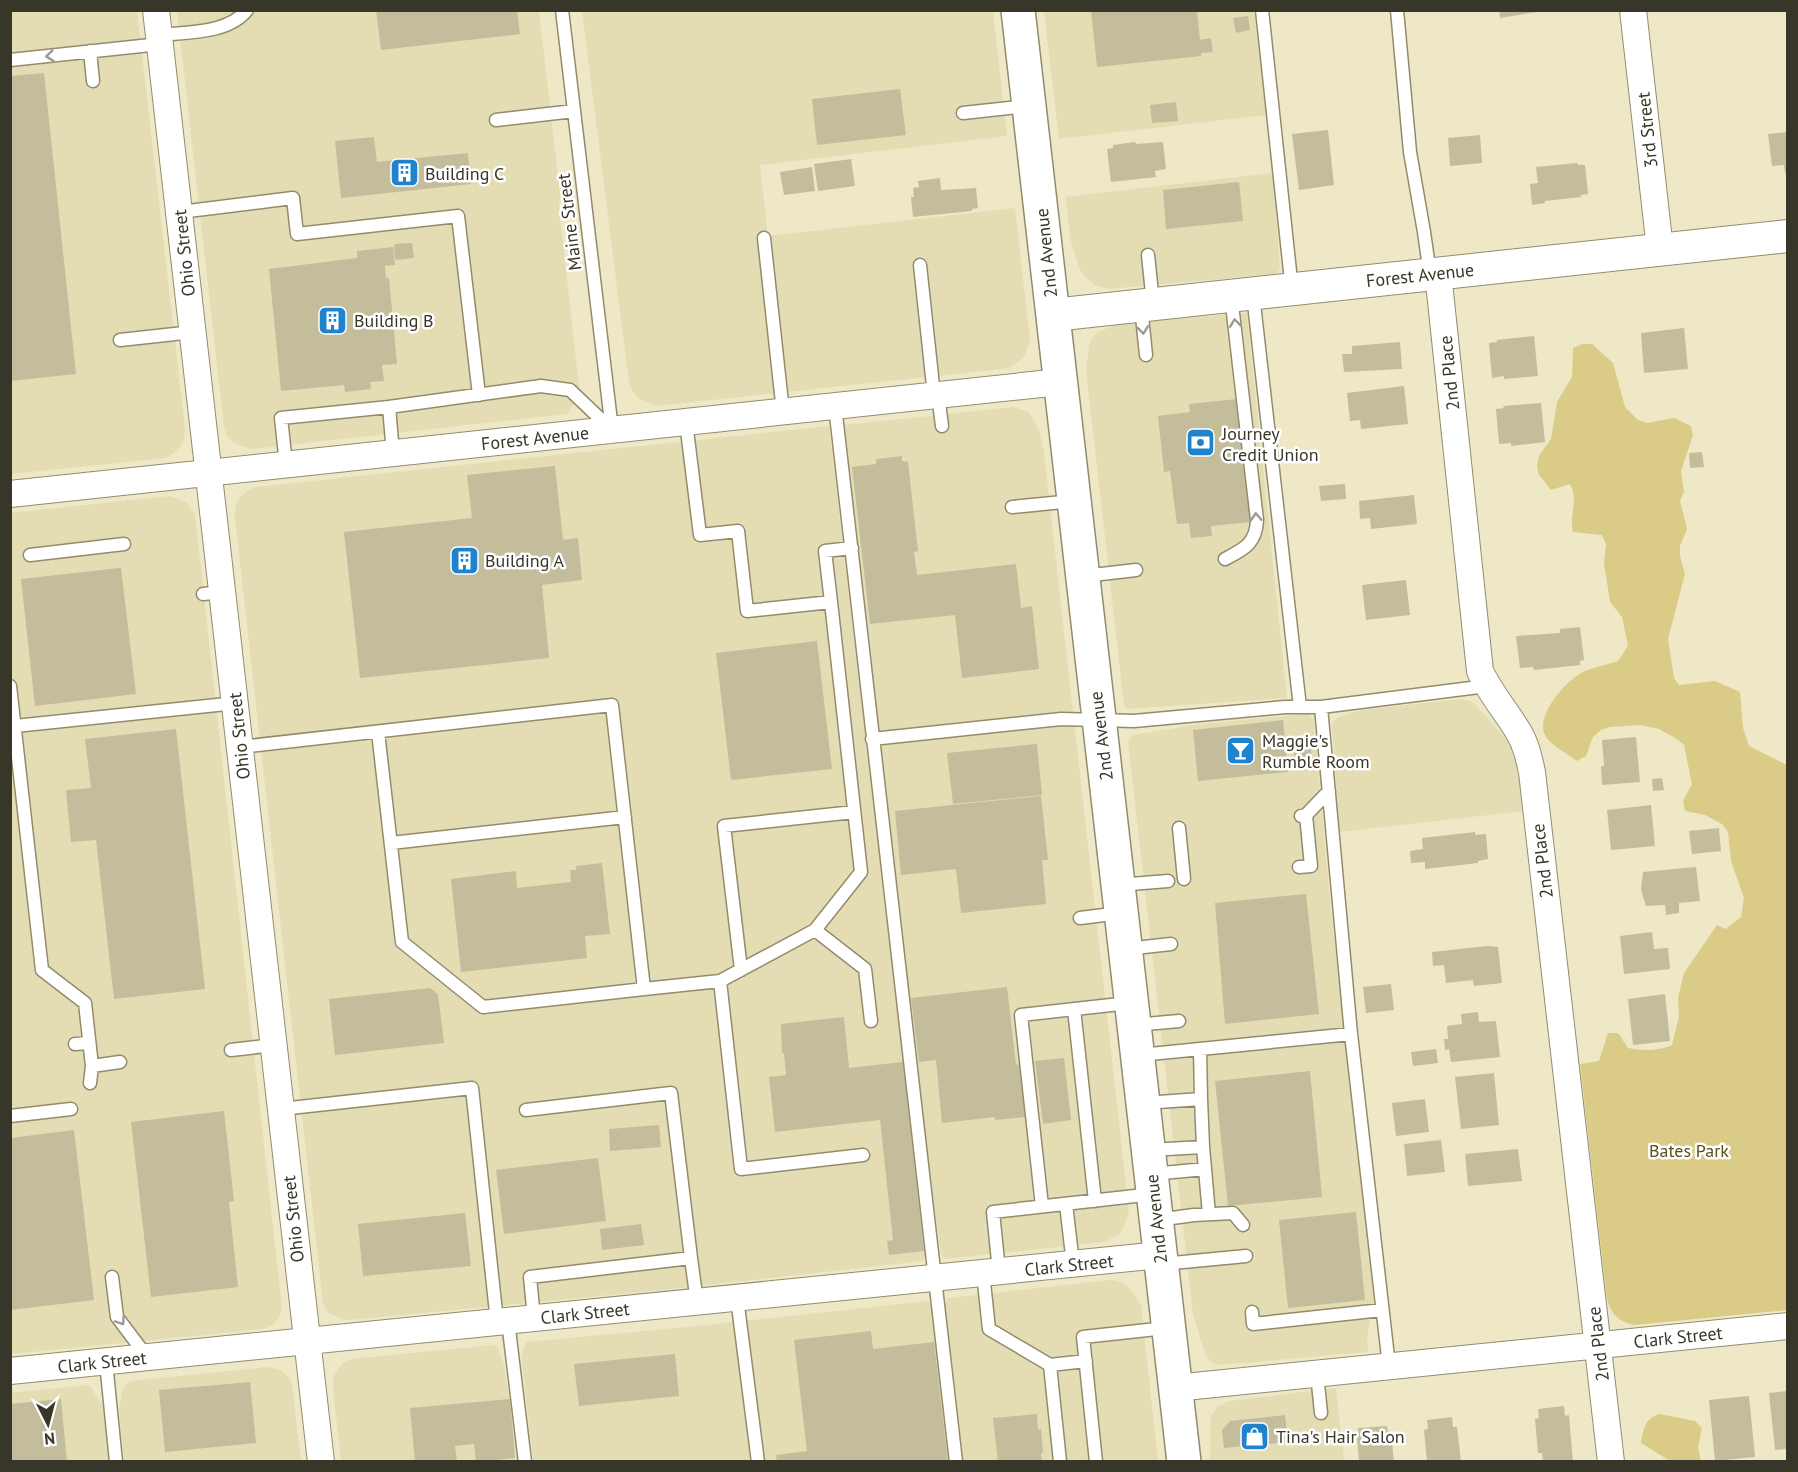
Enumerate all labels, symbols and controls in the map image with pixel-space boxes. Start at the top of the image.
one-way arrow [46,49,55,62]
street label: 3rd Street [1632,91,1662,169]
building icon: Building C [388,157,420,189]
place label: Building C [425,162,504,185]
street label: Maine Street [552,172,586,272]
street label: 2nd Avenue [1030,207,1062,299]
street label: Ohio Street [168,208,200,298]
street label: Forest Avenue [1365,258,1475,292]
building icon: Building B [317,304,349,336]
place label: Building B [354,309,434,332]
one-way arrow [1229,318,1241,328]
one-way arrow [1136,326,1149,335]
street label: 2nd Place [1434,334,1464,412]
street label: Forest Avenue [480,421,590,455]
place label: Journey Credit Union [1221,422,1319,466]
bank icon: Journey Credit Union [1185,427,1217,459]
one-way arrow [1250,512,1263,521]
building icon: Building A [448,544,480,576]
place label: Building A [485,549,565,572]
street label: 2nd Avenue [1084,690,1118,782]
street label: Ohio Street [223,691,255,781]
place label: Maggie's Rumble Room [1262,729,1370,773]
bar icon: Maggie's Rumble Room [1225,734,1257,766]
street label: 2nd Place [1526,822,1558,900]
park label: Bates Park [1649,1139,1729,1162]
street label: 2nd Avenue [1140,1173,1172,1265]
street label: Ohio Street [277,1174,309,1264]
street label: Clark Street [1023,1249,1115,1281]
street label: Clark Street [539,1297,631,1329]
street label: 2nd Place [1582,1305,1614,1383]
one-way arrow [114,1315,126,1325]
street label: Clark Street [1632,1321,1724,1353]
street label: Clark Street [56,1346,148,1378]
north arrow [18,1394,78,1454]
shop icon: Tina's Hair Salon [1239,1420,1271,1452]
place label: Tina's Hair Salon [1276,1425,1405,1448]
text: N [43,1428,56,1449]

